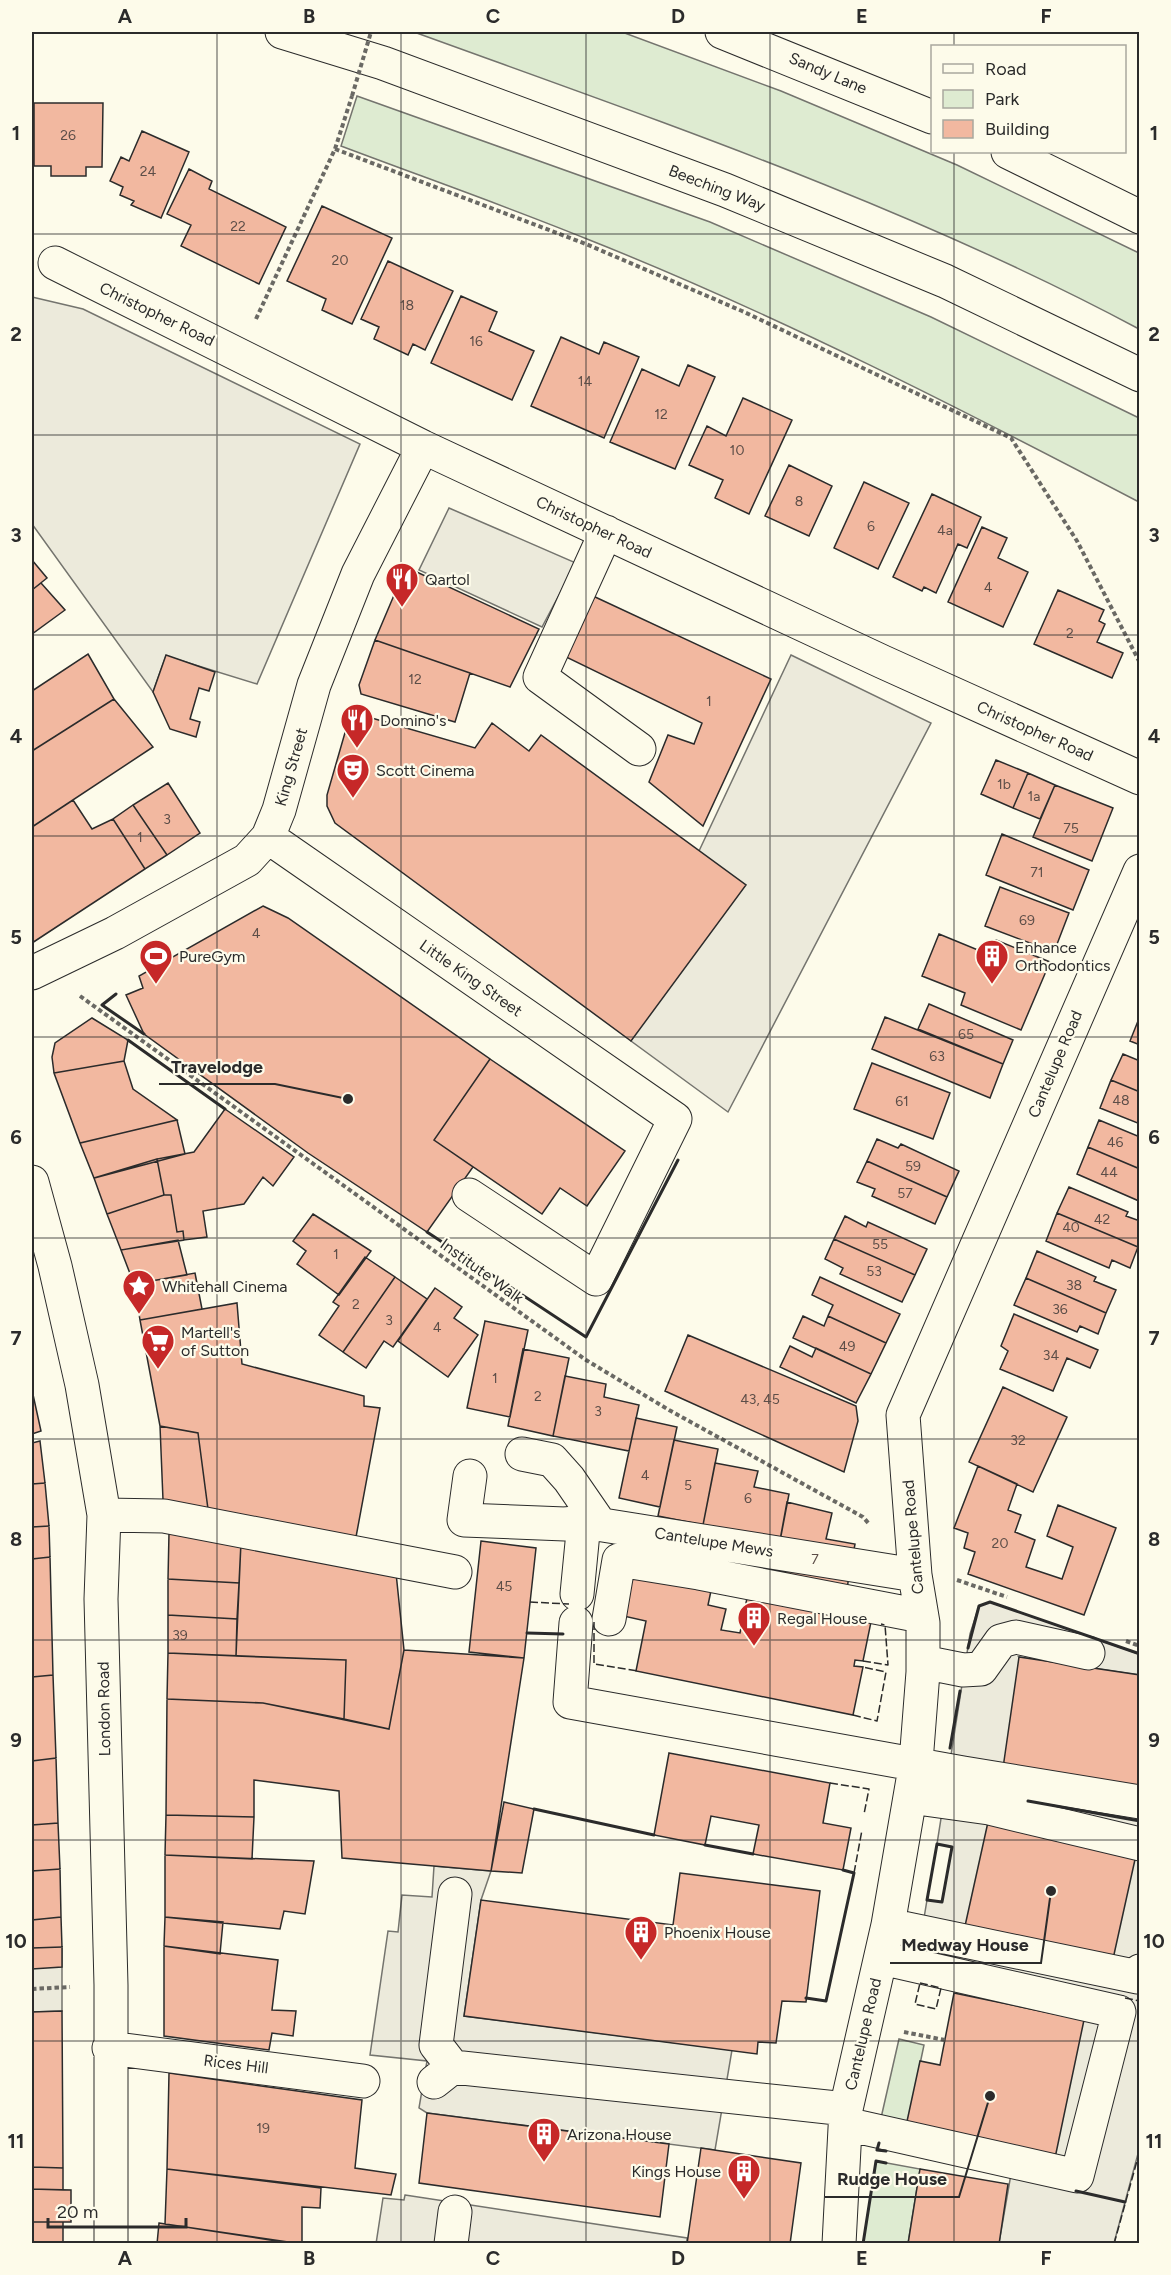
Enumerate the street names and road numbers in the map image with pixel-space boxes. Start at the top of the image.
street label: Sandy Lane [786,48,870,98]
street label: Beeching Way [666,161,769,215]
street label: Christopher Road [96,278,218,350]
street label: Christopher Road [533,492,655,562]
street label: Christopher Road [974,697,1096,765]
street label: King Street [271,726,311,808]
street label: Little King Street [416,936,526,1020]
street label: Cantelupe Road [1024,1007,1086,1121]
street label: Institute Walk [437,1234,528,1308]
street label: Cantelupe Road [899,1479,927,1595]
street label: Cantelupe Mews [653,1523,775,1561]
street label: London Road [94,1661,114,1757]
street label: Cantelupe Road [841,1976,885,2092]
street label: Rices Hill [202,2051,270,2077]

